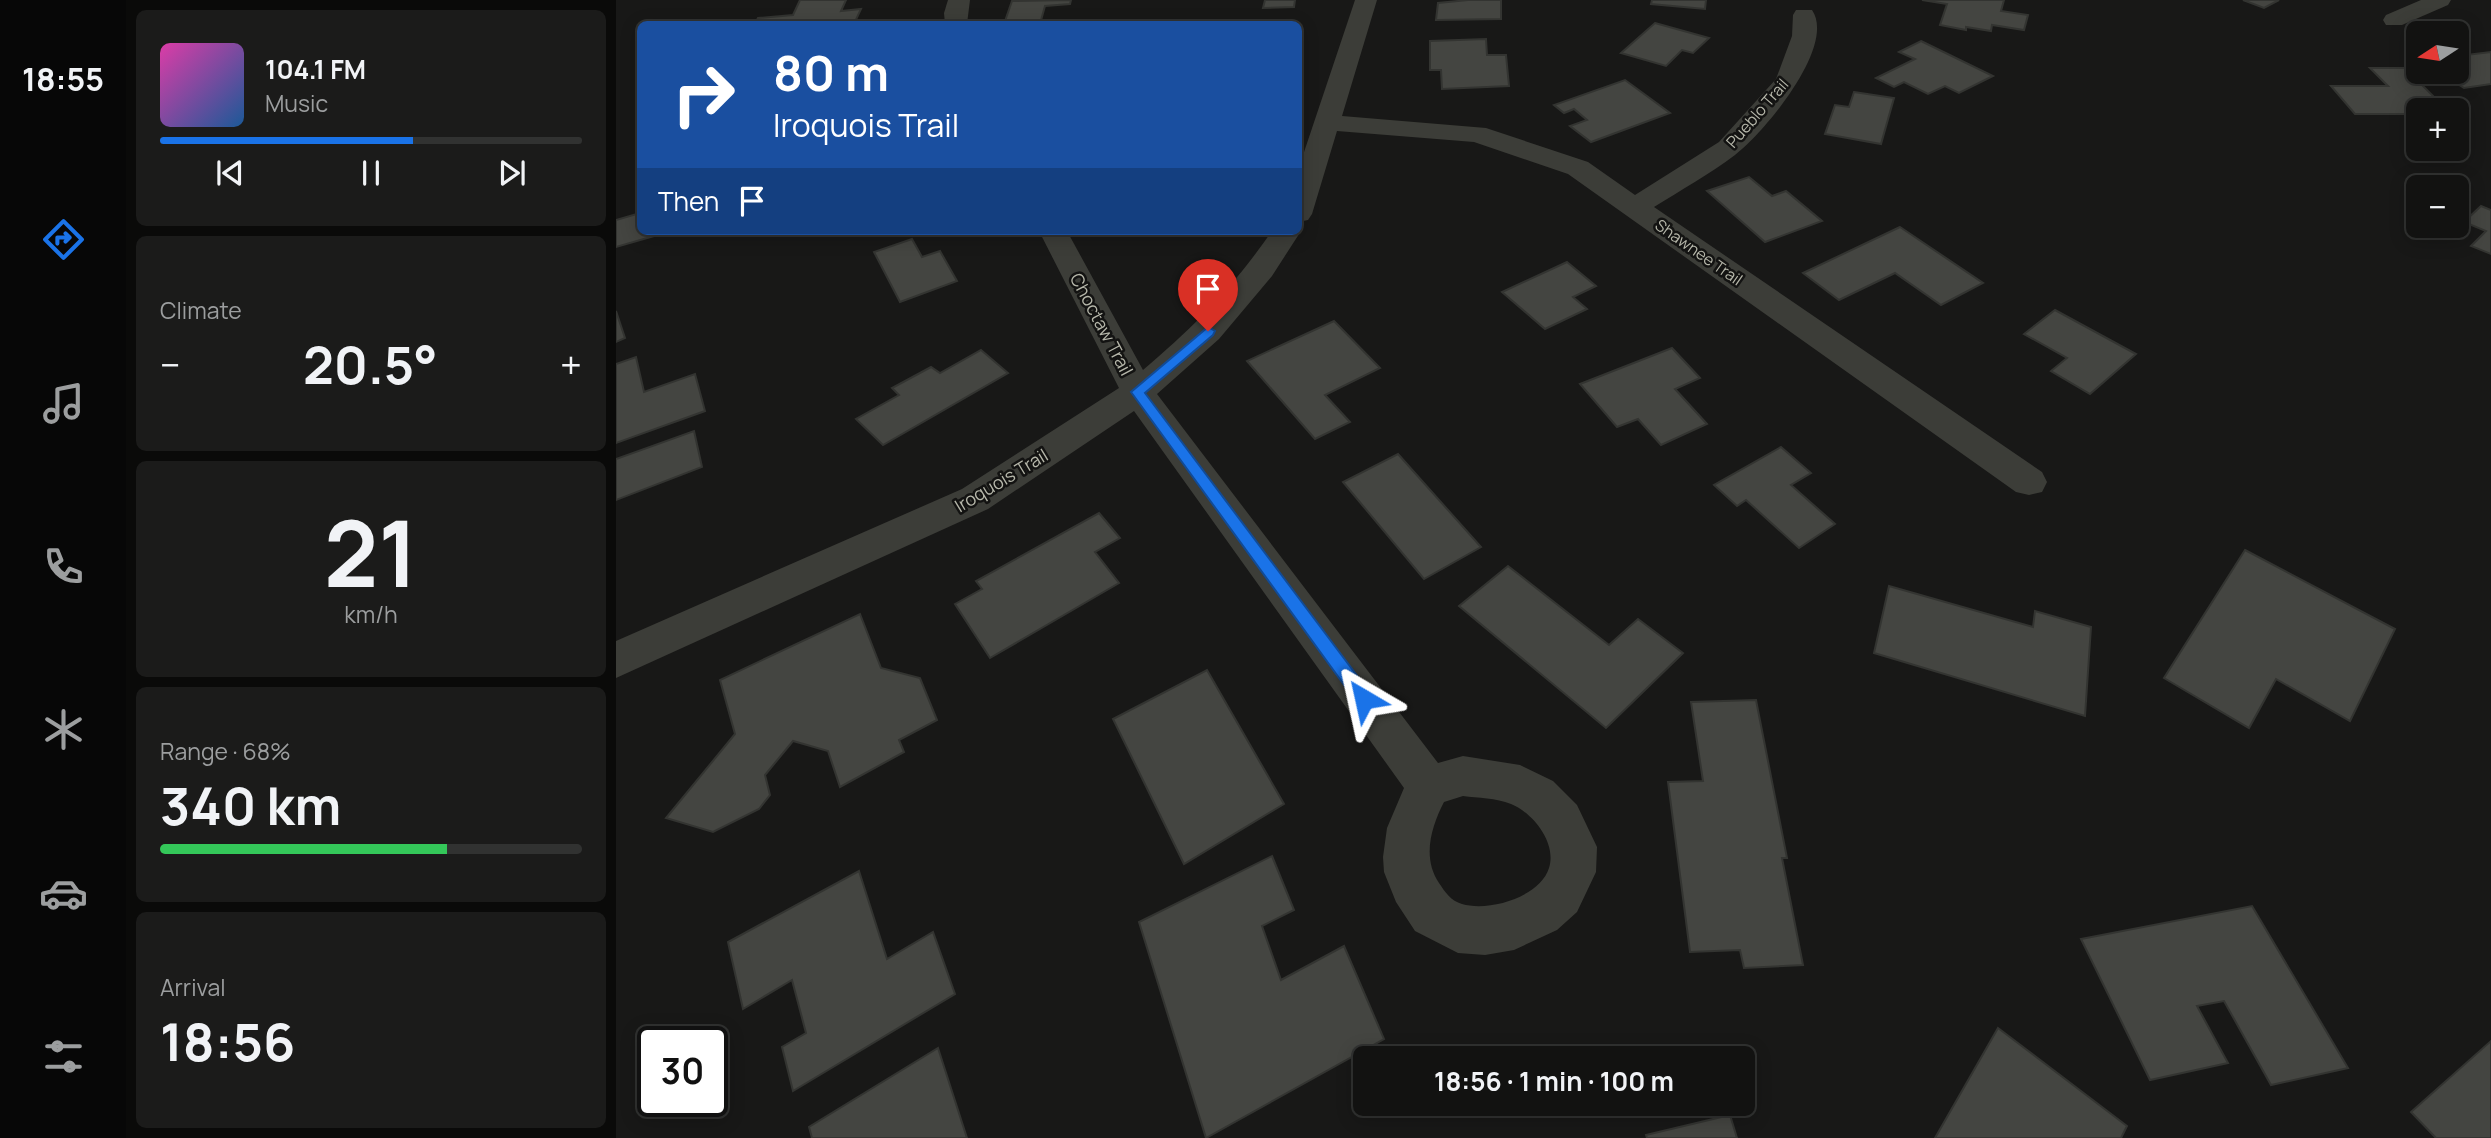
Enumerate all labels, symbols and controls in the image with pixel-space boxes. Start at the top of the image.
north arrow [2406,21,2469,84]
map controls [2406,21,2469,238]
text: 80 m [773,39,889,106]
icon: right [658,49,749,140]
text: 104.1 FM [265,51,366,87]
text: 18:55 [22,57,104,101]
street label: Pueblo Trail [1721,74,1793,152]
text: Music [265,87,328,119]
button: + [2406,98,2469,161]
text: Iroquois Trail [773,103,959,147]
icon: previous [211,154,249,192]
icon: pause [352,154,390,192]
icon: next [493,154,531,192]
button: − [2406,175,2469,238]
icon: arrive [733,182,771,220]
text: Then [658,183,719,219]
street label: Shawnee Trail [1651,214,1747,290]
icon: directions [39,215,88,264]
pin [1178,259,1238,331]
street label: Choctaw Trail [1065,269,1139,379]
icon: arrive [1189,270,1227,308]
text: Climate [160,294,242,326]
text: 20.5° [303,329,438,400]
text: − [160,338,181,390]
text: + [560,338,582,390]
icon: music [39,379,88,428]
street label: Iroquois Trail [950,443,1052,517]
text: 21 [324,490,418,614]
icon: phone [39,542,88,591]
text: km/h [344,598,398,630]
position arrow [1327,662,1401,736]
icon: climate [39,705,88,754]
text: Range · 68% [160,735,291,767]
text: 340 km [160,770,341,841]
icon: car [39,869,88,918]
text: Arrival [160,971,226,1003]
text: 18:56 [160,1006,295,1077]
speed limit sign: 30 [637,1026,728,1117]
icon: filters [39,1032,88,1081]
text: 18:56 · 1 min · 100 m [1434,1063,1674,1099]

